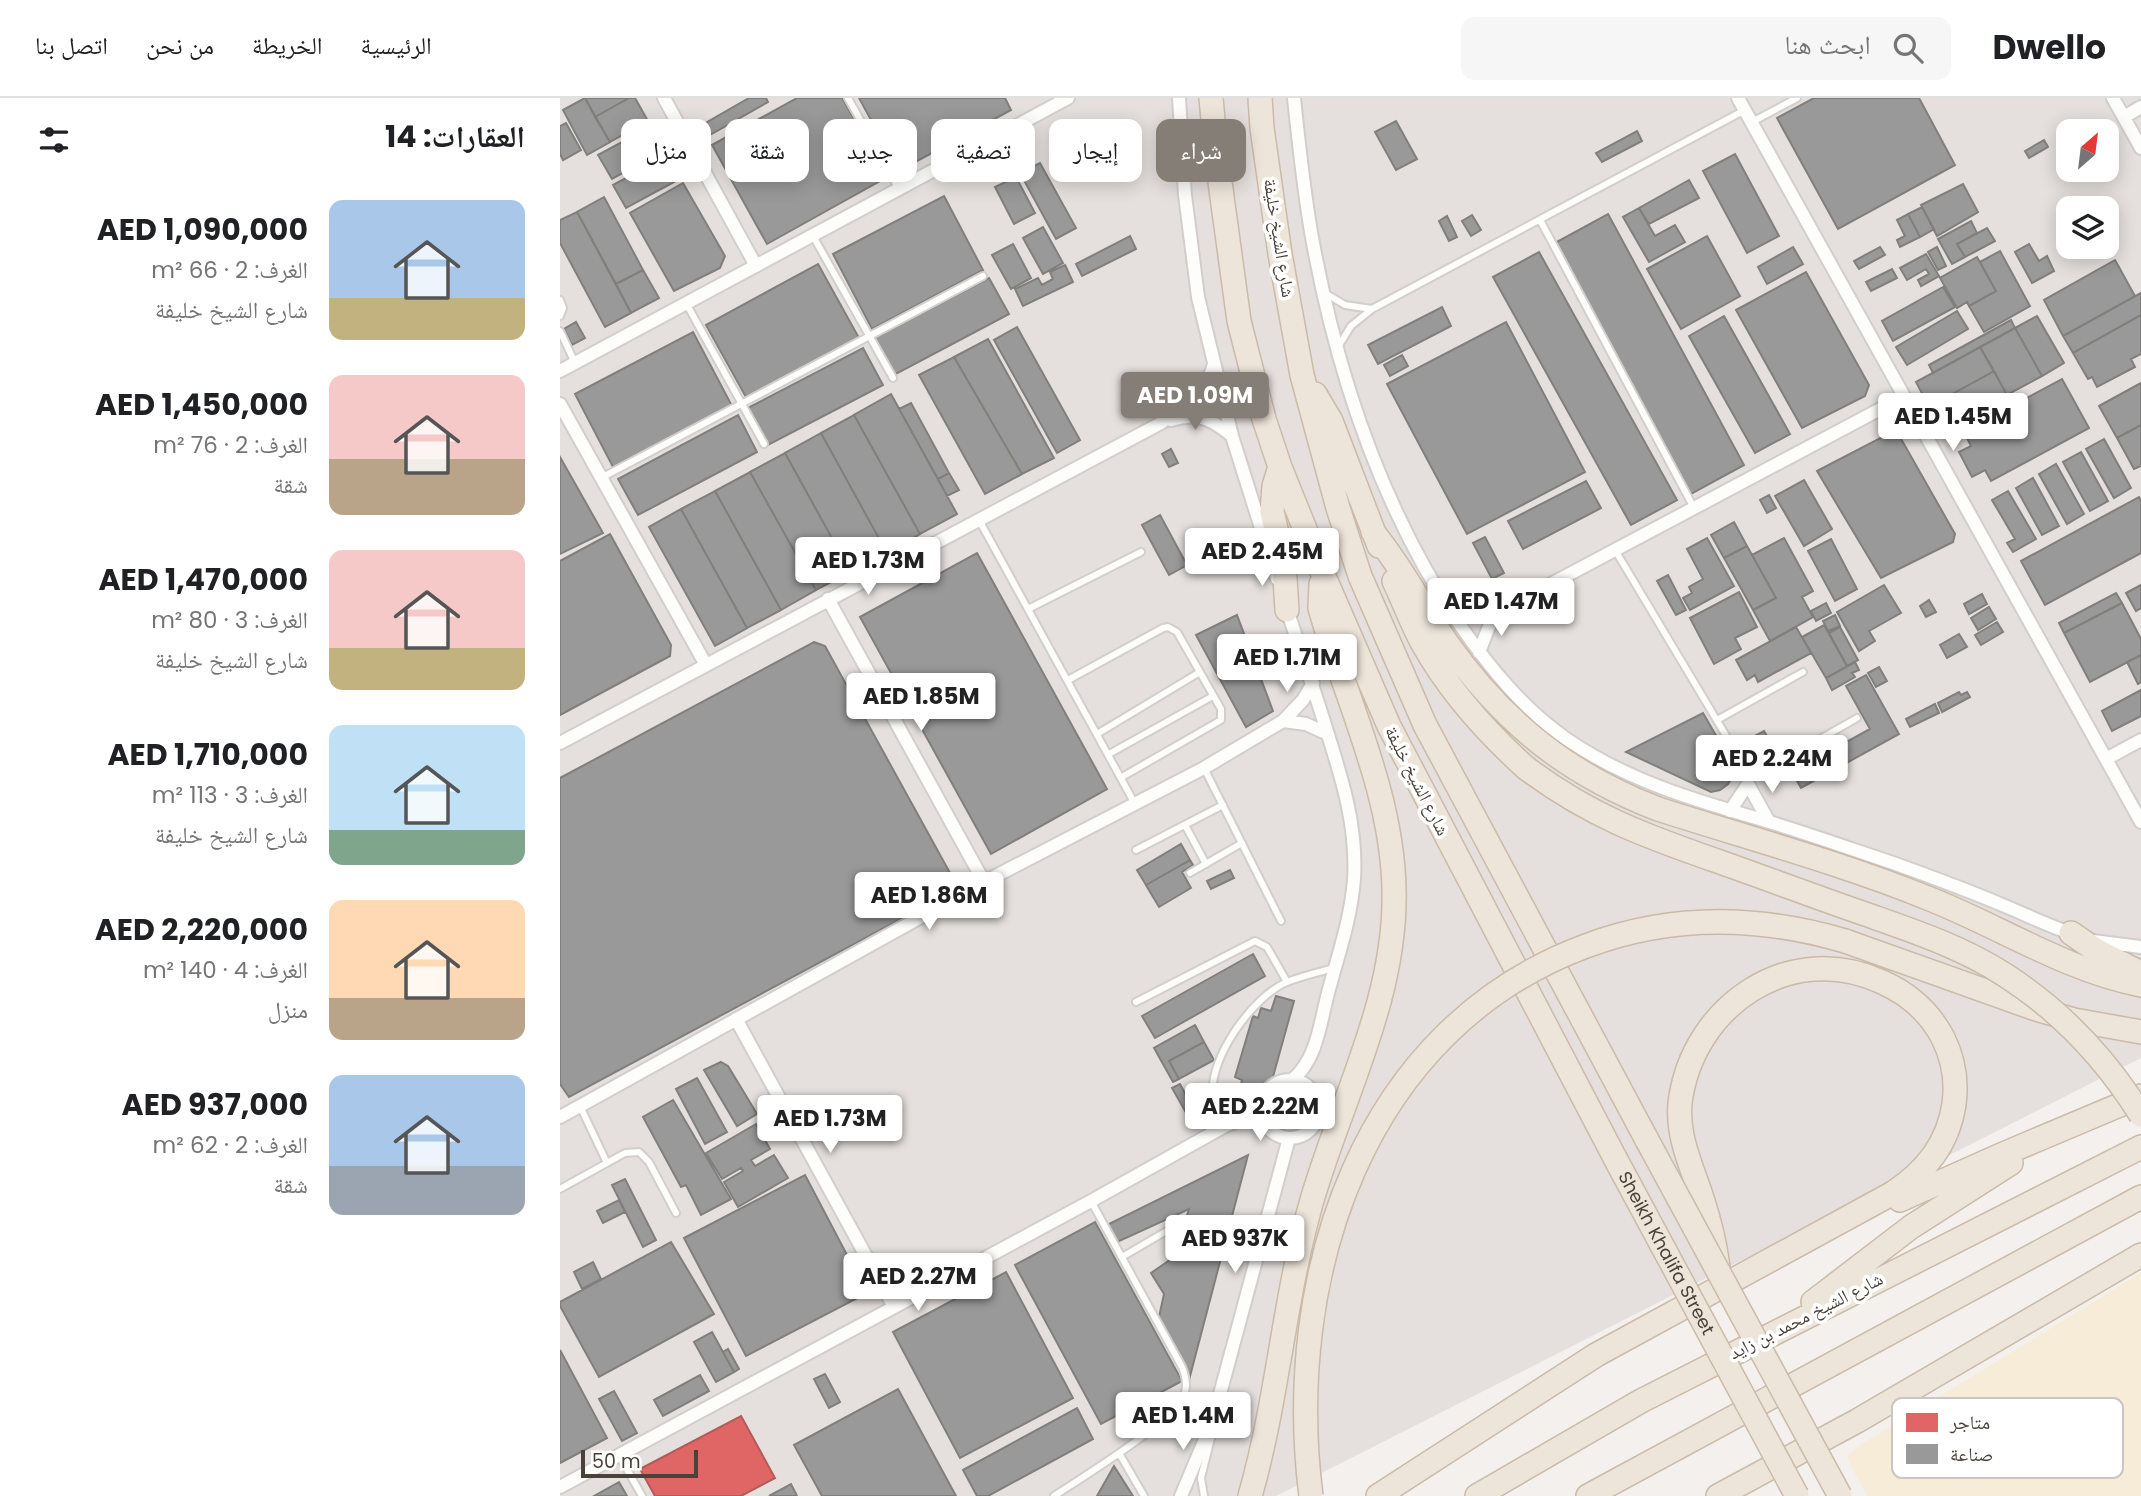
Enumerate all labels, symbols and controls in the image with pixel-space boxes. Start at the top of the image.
search box [1461,17,1951,80]
text: Dwello [1993,24,2106,71]
text: ابحث هنا [1784,27,1871,63]
text: اتصل بنا [35,29,108,62]
text: من نحن [146,29,214,62]
text: الخريطة [252,29,323,62]
text: الرئيسية [361,29,432,62]
icon: search [1889,29,1927,67]
text: العقارات: 14 [385,115,525,158]
chip: منزل [621,119,711,182]
chip: شقة [725,119,809,182]
chip: جديد [823,119,917,182]
chip: تصفية [931,119,1035,182]
chip: إيجار [1049,119,1142,182]
chip: شراء [1156,119,1246,182]
north arrow [2056,119,2119,182]
map controls [2056,119,2119,259]
icon: filters [35,121,73,159]
street label: شارع الشيخ خليفة [1258,177,1301,299]
button: layers [2056,196,2119,259]
text: AED 1,090,000 [97,208,308,251]
icon: home [385,228,469,312]
text: الغرف: 2 · 66 m² [151,254,308,286]
text: شارع الشيخ خليفة [155,294,308,326]
pin: AED 1.09M [1115,372,1275,432]
text: AED 1.09M [1137,379,1253,411]
text: AED 1,450,000 [95,383,308,426]
pin: AED 1.45M [1873,394,2033,453]
text: AED 1.45M [1894,400,2012,432]
icon: home [385,403,469,487]
text: الغرف: 2 · 76 m² [153,429,308,461]
text: شقة [274,469,308,501]
pin: AED 2.45M [1182,528,1342,588]
text: AED 2.45M [1201,535,1323,567]
pin: AED 1.73M [788,538,948,597]
text: AED 1.73M [811,544,925,576]
text: AED 1,470,000 [98,558,308,601]
icon: home [385,578,469,662]
pin: AED 1.47M [1421,578,1581,638]
text: AED 1.47M [1443,585,1559,617]
text: الغرف: 3 · 80 m² [151,604,308,636]
pin: AED 1.71M [1207,634,1367,694]
text: AED 1.71M [1233,641,1341,673]
text: شارع الشيخ خليفة [155,644,308,676]
pin: AED 1.85M [841,674,1001,733]
text: AED 1.85M [862,680,980,712]
street label: شارع الشيخ خليفة [1379,722,1456,840]
text: AED 1,710,000 [107,733,308,776]
pin: AED 2.24M [1692,736,1852,795]
text: AED 2.24M [1712,742,1832,774]
icon: home [385,753,469,837]
text: الغرف: 3 · 113 m² [152,779,308,811]
text: شارع الشيخ خليفة [155,819,308,851]
pin: AED 1.86M [849,872,1009,932]
text: AED 1.86M [871,879,987,911]
text: AED 2,220,000 [95,908,308,951]
icon: home [385,928,469,1012]
text: الغرف: 4 · 140 m² [143,954,308,986]
text: منزل [268,994,308,1026]
text: AED 937,000 [122,1083,308,1126]
pin: AED 2.22M [1180,1084,1340,1143]
text: AED 2.22M [1201,1090,1319,1122]
pin: AED 1.73M [750,1096,910,1155]
text: AED 1.73M [773,1102,887,1134]
icon: home [385,1103,469,1187]
text: الغرف: 2 · 62 m² [153,1129,308,1161]
street label: Sheikh Khalifa Street [1612,1167,1721,1339]
text: شقة [274,1169,308,1201]
pin: AED 937K [1163,1216,1307,1275]
text: AED 937K [1181,1222,1289,1254]
pin: AED 2.27M [838,1254,998,1313]
text: AED 2.27M [859,1260,977,1292]
street label: شارع الشيخ محمد بن زايد [1725,1266,1887,1365]
pin: AED 1.4M [1111,1392,1255,1452]
legend [1892,1398,2123,1478]
text: AED 1.4M [1132,1399,1234,1431]
text: متاجر [1949,1409,1990,1436]
text: صناعة [1950,1441,1993,1468]
scale bar [581,1447,698,1479]
text: 50 m [592,1448,641,1475]

